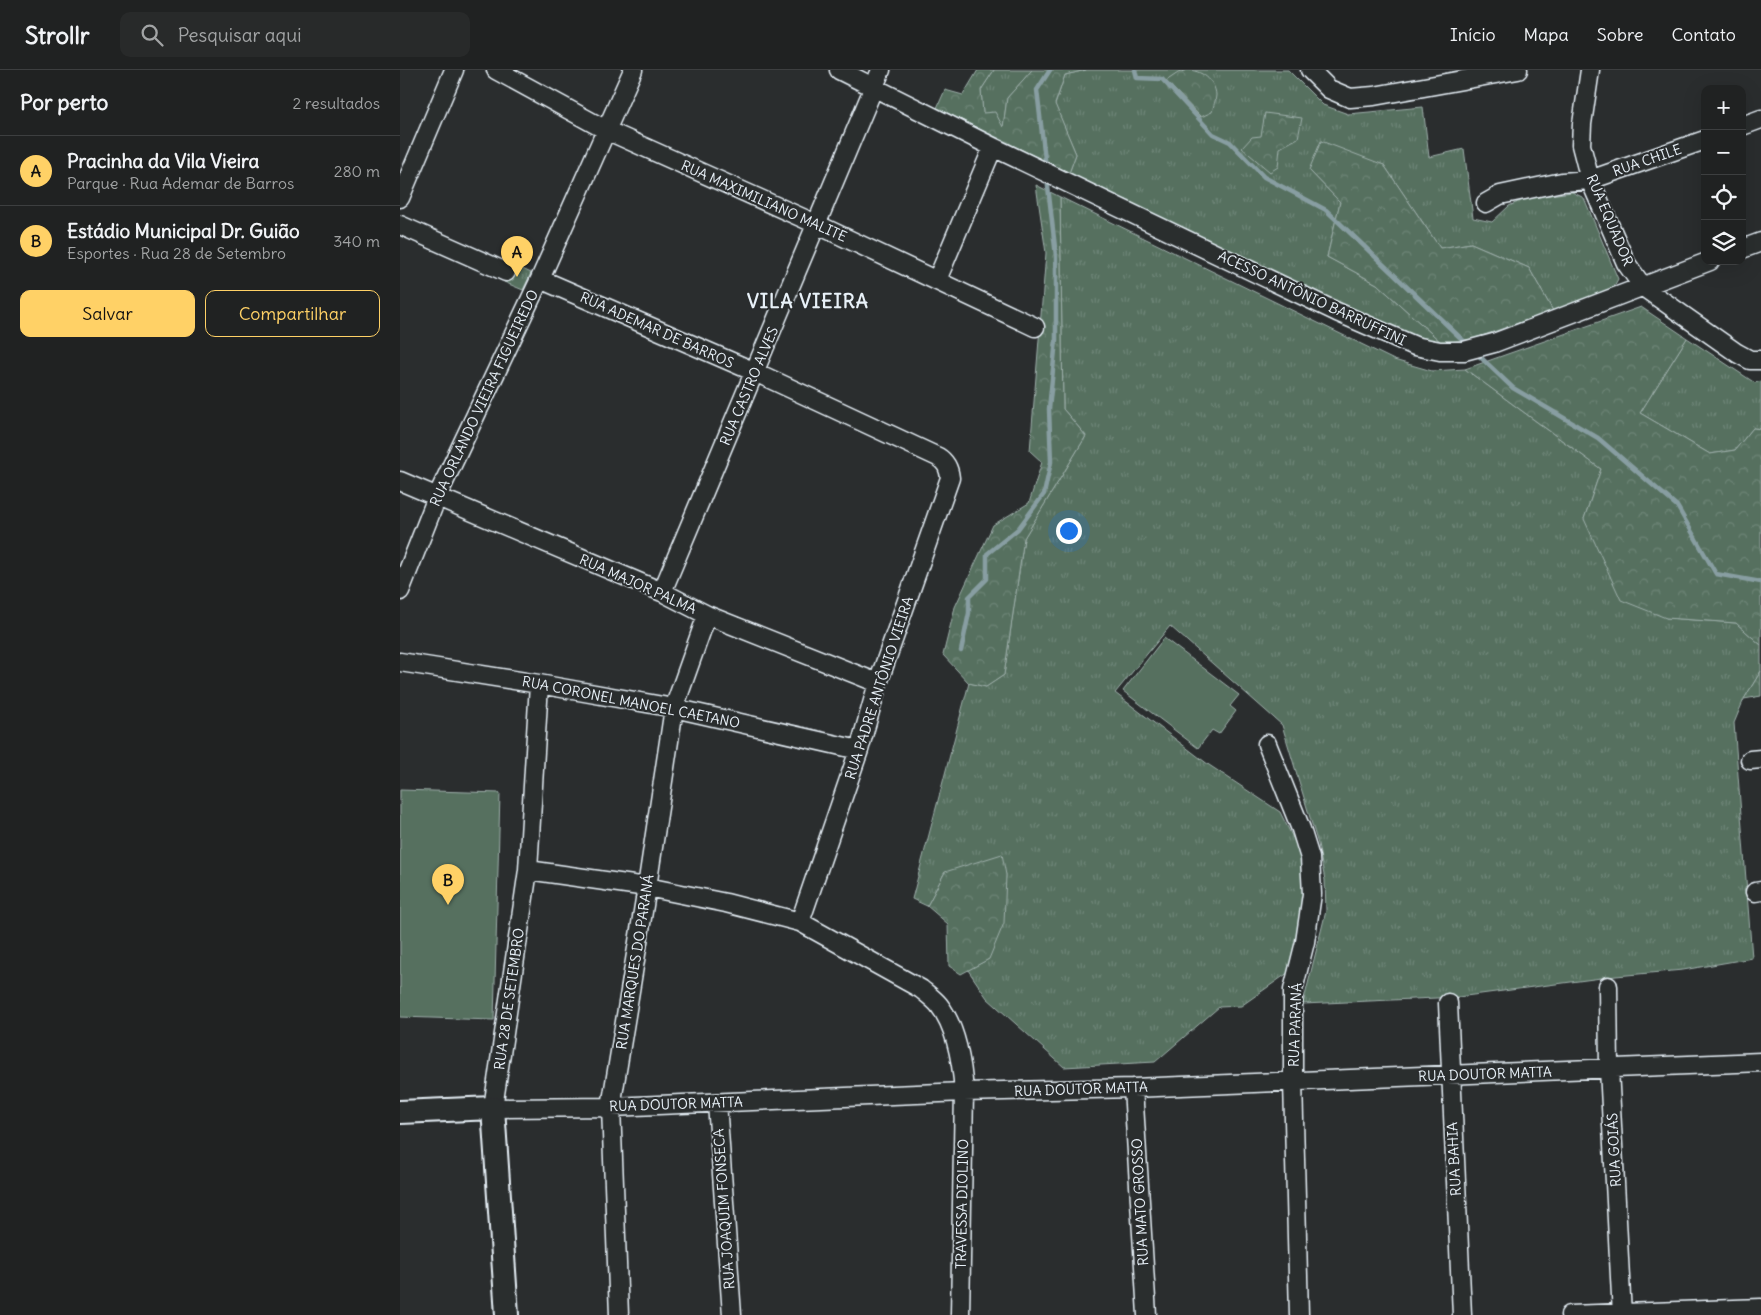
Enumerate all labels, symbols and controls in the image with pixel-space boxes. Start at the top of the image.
search box [120,12,470,57]
text: Strollr [25,20,90,50]
icon: search [138,21,166,49]
text: Pesquisar aqui [178,23,301,47]
text: Início [1450,23,1496,46]
text: Mapa [1524,23,1569,46]
text: Sobre [1597,23,1643,46]
text: Contato [1671,23,1736,46]
map controls [1701,85,1746,265]
button: + [1701,85,1746,130]
text: Por perto [20,89,108,116]
text: 2 resultados [292,93,380,113]
button: − [1701,130,1746,175]
street label: RUA CHILE [1610,140,1684,180]
text: Pracinha da Vila Vieira [67,149,259,173]
street label: RUA MAXIMILIANO MALITE [678,156,850,246]
text: A [31,161,41,181]
text: 280 m [334,161,380,181]
street label: RUA EQUADOR [1583,172,1637,269]
text: Parque · Rua Ademar de Barros [67,173,294,193]
button: locate [1701,175,1746,220]
text: Estádio Municipal Dr. Guião [67,219,300,243]
button: layers [1701,220,1746,265]
text: B [31,231,41,251]
text: 340 m [333,231,380,251]
pin: A [501,236,533,277]
text: Esportes · Rua 28 de Setembro [67,243,286,263]
street label: ACESSO ANTÔNIO BARRUFFINI [1215,246,1409,350]
street label: RUA ORLANDO VIEIRA FIGUEIREDO [426,287,542,509]
street label: RUA ADEMAR DE BARROS [577,288,737,372]
district label: VILA VIEIRA [747,289,869,313]
button: Salvar [20,290,195,337]
button: Compartilhar [205,290,380,337]
street label: RUA CASTRO ALVES [716,324,782,448]
your location [1056,518,1082,544]
street label: RUA MAJOR PALMA [577,550,699,618]
street label: RUA PADRE ANTÔNIO VIEIRA [841,594,917,782]
street label: RUA CORONEL MANOEL CAETANO [520,672,742,732]
pin: B [432,864,464,905]
street label: RUA MARQUES DO PARANÁ [612,873,658,1051]
street label: RUA 28 DE SETEMBRO [490,927,528,1071]
street label: RUA PARANÁ [1285,983,1305,1067]
street label: RUA DOUTOR MATTA [1418,1063,1552,1085]
street label: RUA DOUTOR MATTA [1014,1078,1148,1100]
street label: RUA DOUTOR MATTA [609,1093,743,1115]
street label: RUA GOIÁS [1603,1112,1625,1188]
street label: RUA BAHIA [1443,1122,1465,1196]
street label: RUA JOAQUIM FONSECA [709,1128,739,1290]
street label: RUA MATO GROSSO [1128,1138,1152,1266]
street label: TRAVESSA DIOLINO [952,1139,972,1269]

